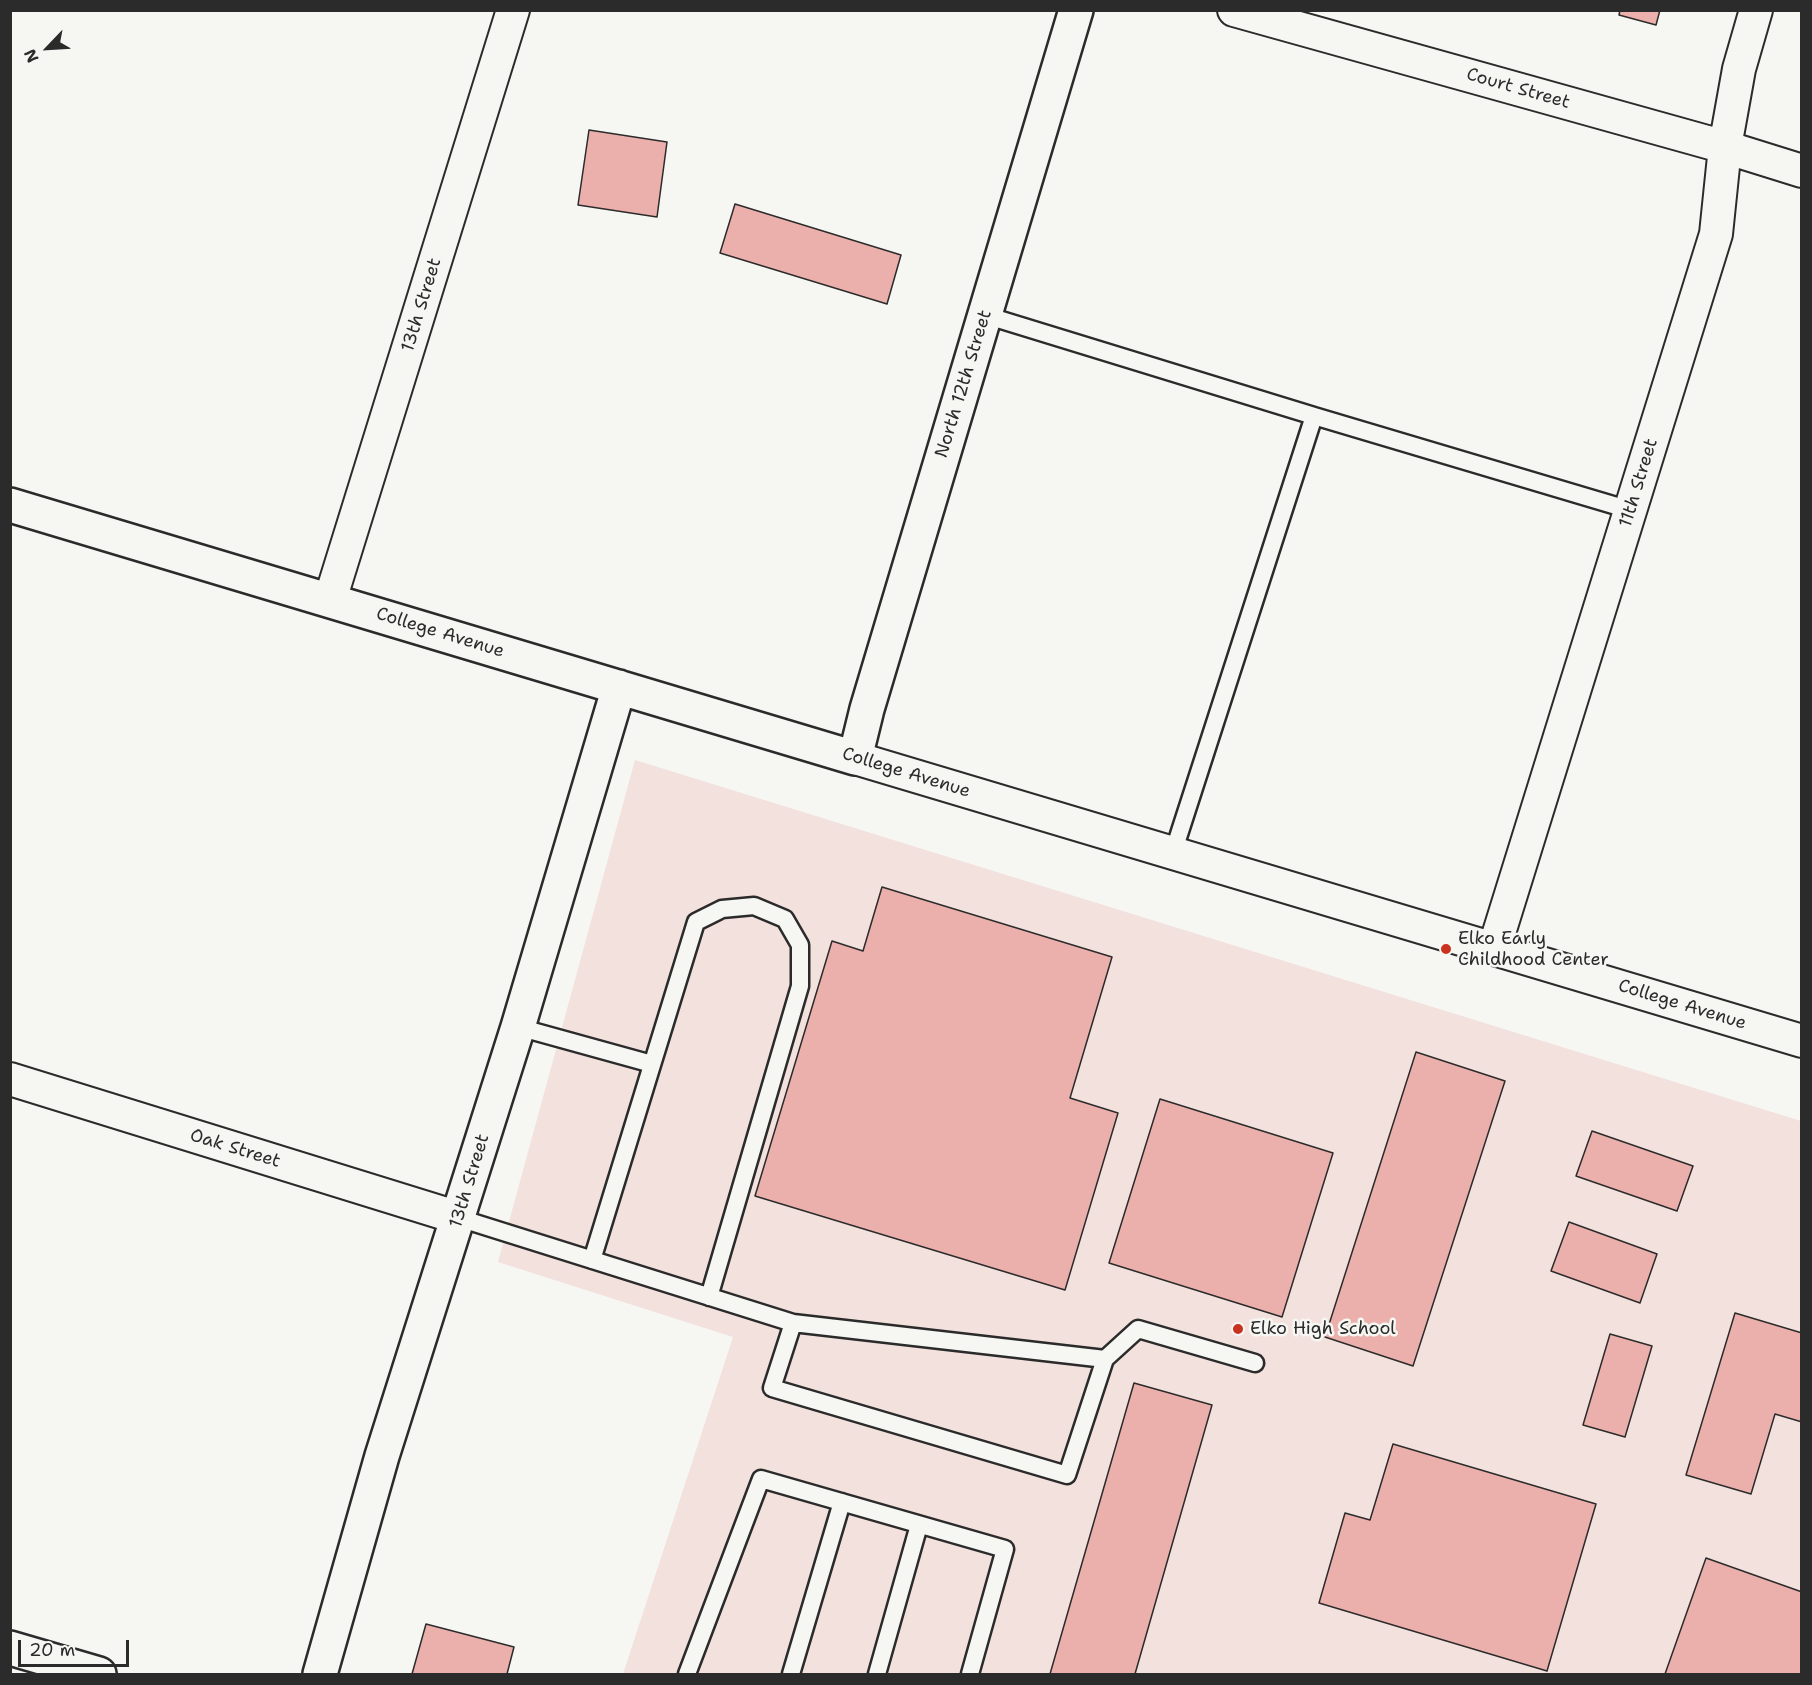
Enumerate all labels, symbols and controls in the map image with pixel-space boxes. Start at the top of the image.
north arrow [18,18,78,78]
text: N [19,46,43,66]
street label: Court Street [1464,64,1572,114]
street label: 13th Street [398,256,446,354]
street label: North 12th Street [931,307,997,461]
street label: 11th Street [1615,436,1663,530]
street label: College Avenue [373,603,507,663]
street label: College Avenue [839,743,973,803]
place label: Elko Early Childhood Center [1458,928,1609,970]
marker: Elko Early Childhood Center [1439,942,1453,956]
street label: College Avenue [1615,975,1749,1035]
street label: Oak Street [187,1125,283,1173]
street label: 13th Street [446,1132,494,1230]
place label: Elko High School [1250,1318,1396,1340]
marker: Elko High School [1231,1322,1245,1336]
scale bar [21,1628,132,1666]
text: 20 m [29,1638,75,1662]

